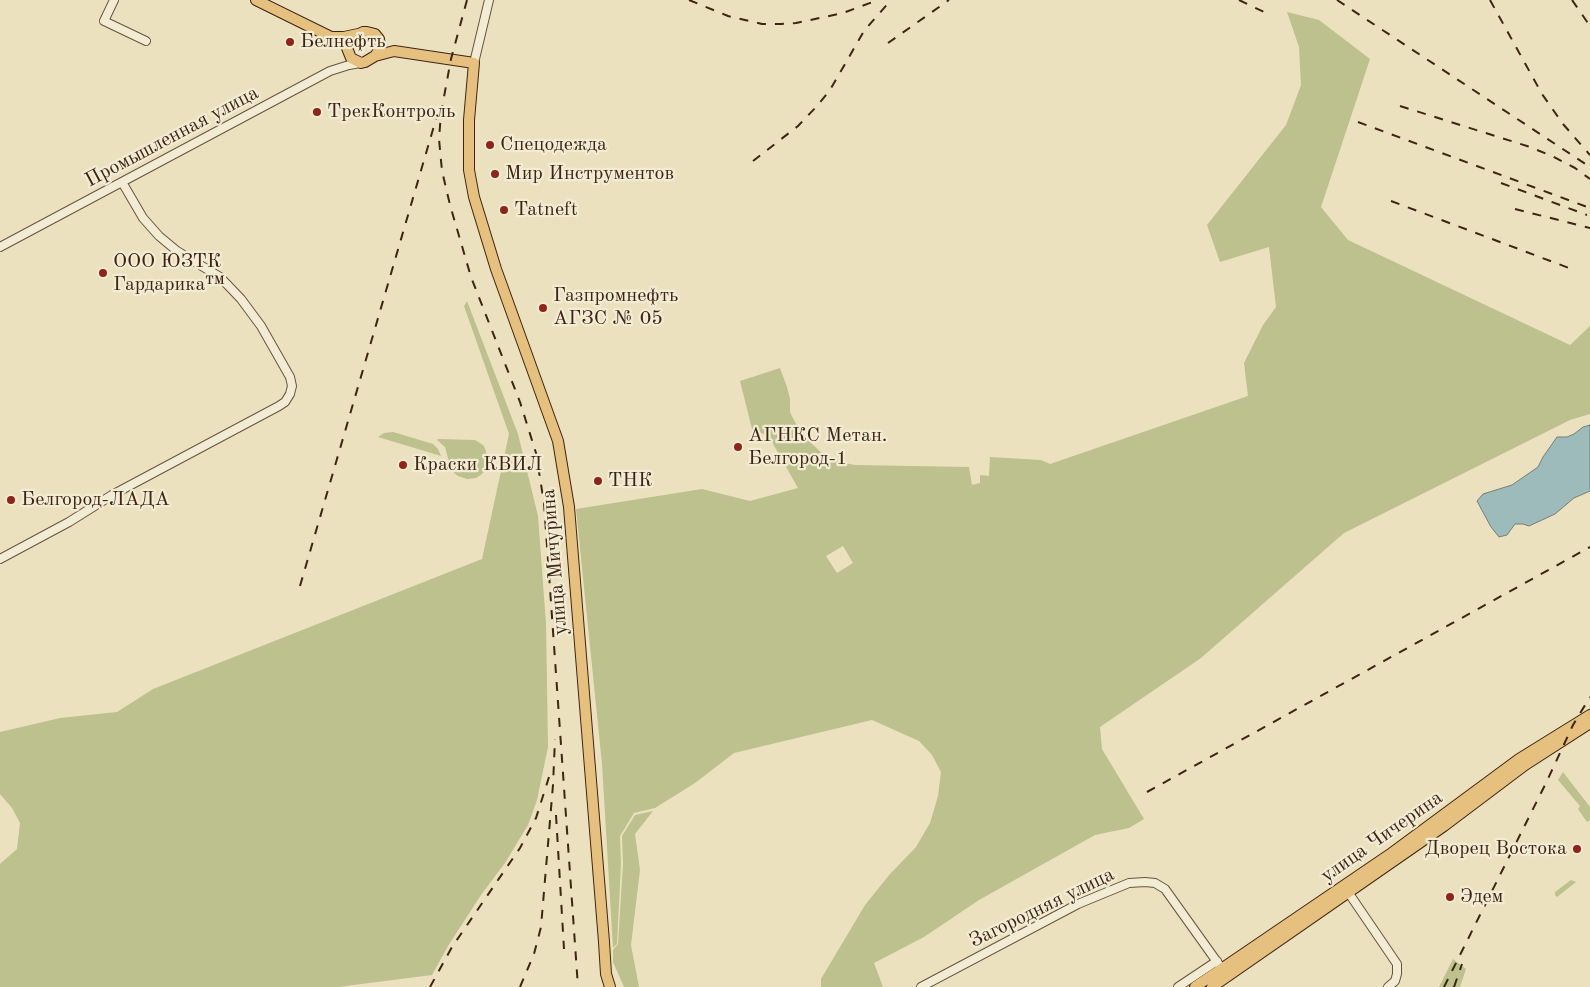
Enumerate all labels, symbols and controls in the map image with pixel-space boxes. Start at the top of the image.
place label: Белнефть [300,30,386,54]
marker: Белнефть [284,36,296,48]
street label: Промышленная улица [81,81,263,193]
place label: ТрекКонтроль [327,100,455,124]
marker: ТрекКонтроль [311,106,323,118]
place label: Спецодежда [500,133,607,157]
marker: Спецодежда [484,139,496,151]
place label: Мир Инструментов [505,162,674,186]
marker: Мир Инструментов [489,168,501,180]
place label: Tatneft [514,198,578,222]
marker: Tatneft [498,204,510,216]
place label: ООО ЮЗТК Гардарика™ [113,250,225,297]
marker: ООО ЮЗТК Гардарика™ [97,267,109,279]
place label: Газпромнефть АГЗС № 05 [553,284,678,331]
marker: Газпромнефть АГЗС № 05 [537,302,549,314]
place label: АГНКС Метан. Белгород-1 [748,424,887,471]
marker: АГНКС Метан. Белгород-1 [732,441,744,453]
place label: Краски КВИЛ [413,453,542,477]
marker: Краски КВИЛ [397,459,409,471]
place label: ТНК [608,469,653,493]
marker: ТНК [592,475,604,487]
place label: Белгород-ЛАДА [21,488,170,512]
street label: улица Мичурина [537,488,573,636]
marker: Белгород-ЛАДА [5,494,17,506]
street label: улица Чичерина [1316,786,1448,888]
place label: Дворец Востока [1425,837,1567,861]
marker: Дворец Востока [1571,843,1583,855]
street label: Загородняя улица [966,863,1118,953]
place label: Эдем [1460,885,1503,909]
marker: Эдем [1444,891,1456,903]

